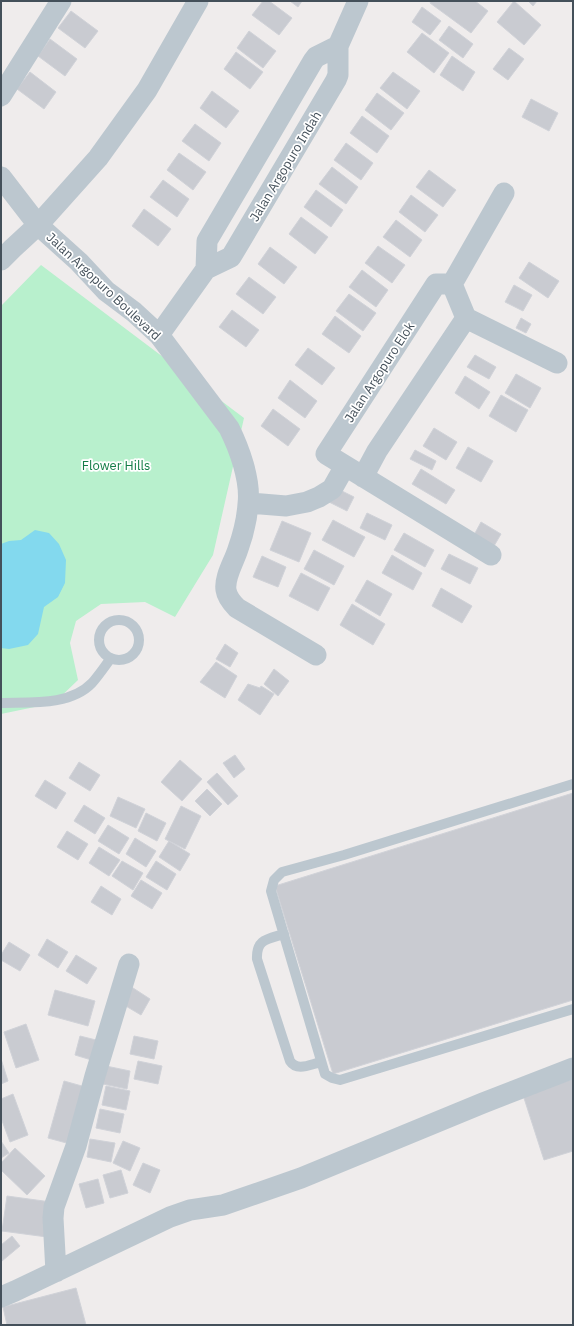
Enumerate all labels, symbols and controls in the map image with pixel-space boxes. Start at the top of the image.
street label: Jalan Argopuro Indah [246,108,325,225]
street label: Jalan Argopuro Boulevard [43,229,165,344]
street label: Jalan Argopuro Elok [341,319,418,426]
park label: Flower Hills [82,457,150,474]

